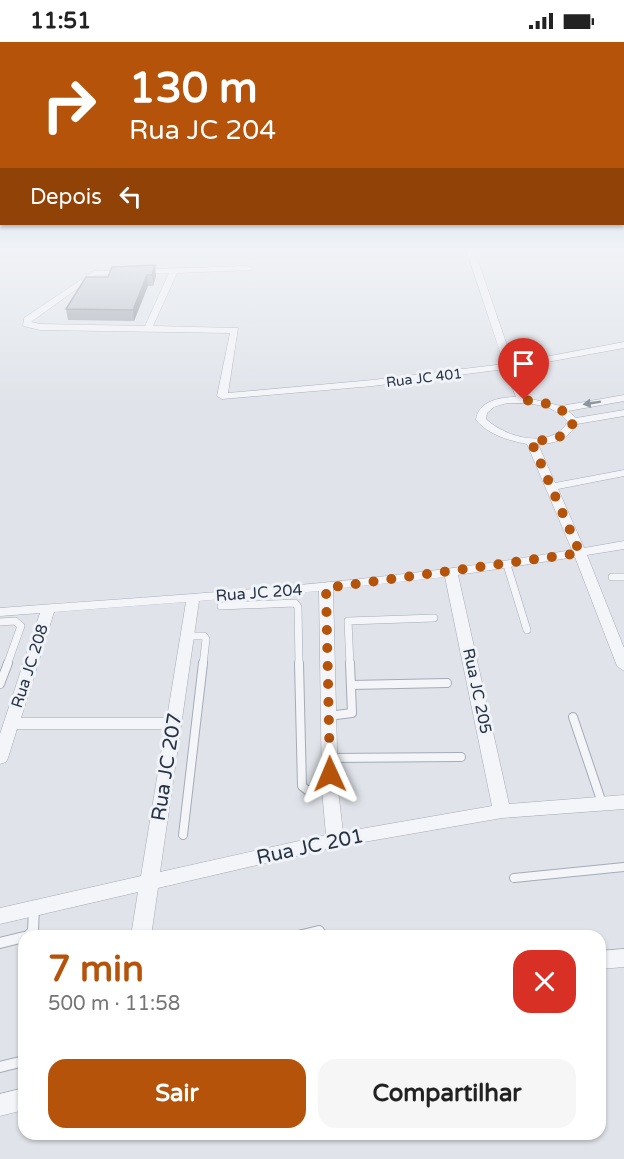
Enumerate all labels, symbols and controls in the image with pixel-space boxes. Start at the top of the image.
text: 11:51 [30,8,91,34]
text: 130 m [129,63,258,114]
icon: right [30,66,108,144]
text: Rua JC 204 [129,114,276,147]
icon: left [114,180,147,213]
text: Depois [30,184,102,210]
pin [498,338,549,400]
icon: arrive [507,347,540,380]
street label: Rua JC 401 [385,365,463,391]
one-way arrow [582,399,601,408]
street label: Rua JC 204 [215,580,303,606]
street label: Rua JC 208 [7,621,53,711]
street label: Rua JC 205 [458,646,496,736]
street label: Rua JC 207 [147,711,187,823]
position arrow [298,742,362,806]
street label: Rua JC 201 [254,824,366,870]
text: 7 min [48,948,144,991]
button: close [513,950,576,1013]
text: 500 m · 11:58 [48,992,180,1016]
button: Sair [48,1059,306,1128]
button: Compartilhar [318,1059,576,1128]

